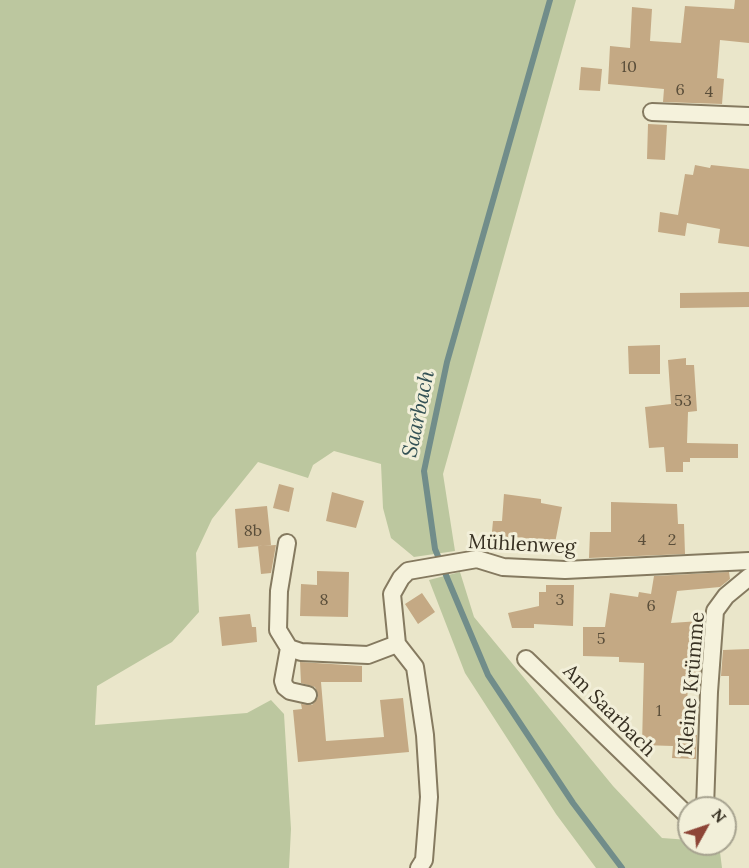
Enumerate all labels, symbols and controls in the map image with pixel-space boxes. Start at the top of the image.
house number: 10 [621,57,637,77]
house number: 6 [675,80,685,100]
house number: 4 [705,82,713,102]
water label: Saarbach [397,368,441,460]
house number: 53 [674,391,692,411]
house number: 8b [244,521,262,541]
street label: Mühlenweg [467,530,577,560]
house number: 4 [638,530,646,550]
house number: 2 [668,530,676,550]
house number: 8 [320,590,328,610]
house number: 3 [556,590,564,610]
house number: 6 [646,596,656,616]
street label: Kleine Krümme [674,611,710,757]
house number: 5 [597,629,605,649]
street label: Am Saarbach [558,660,660,762]
house number: 1 [656,701,662,721]
north arrow [677,796,737,856]
text: N [708,805,731,827]

